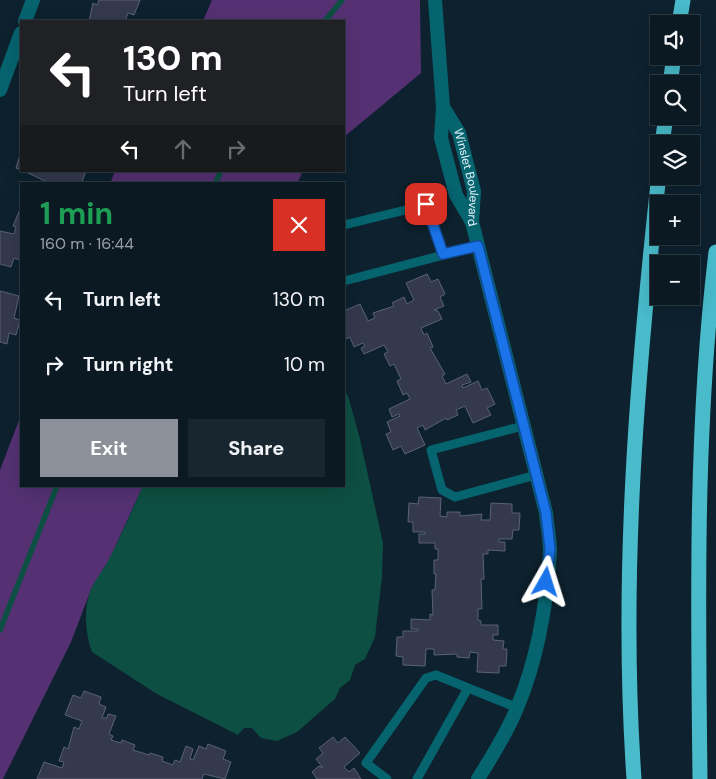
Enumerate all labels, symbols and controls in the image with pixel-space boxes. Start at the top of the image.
map controls [650,15,700,305]
button: sound [650,15,700,65]
text: 130 m [123,35,223,81]
icon: left [40,40,105,105]
button: search [650,75,700,125]
text: Turn left [123,79,207,108]
street label: Winslet Boulevard [450,127,482,228]
icon: left [116,135,144,163]
icon: ahead [169,135,197,163]
icon: right [222,135,250,163]
button: layers [650,135,700,185]
pin [405,183,447,225]
icon: arrive [412,190,440,218]
text: 1 min [40,194,113,233]
button: + [650,195,700,245]
button: close [273,199,325,251]
text: 160 m · 16:44 [40,233,134,254]
button: − [650,255,700,305]
icon: left [40,286,68,314]
text: Turn left [83,287,161,312]
text: 130 m [273,287,325,312]
icon: right [40,351,68,379]
text: Turn right [83,352,173,377]
text: 10 m [284,352,325,377]
button: Exit [40,419,178,477]
button: Share [188,419,325,477]
position arrow [519,555,571,607]

